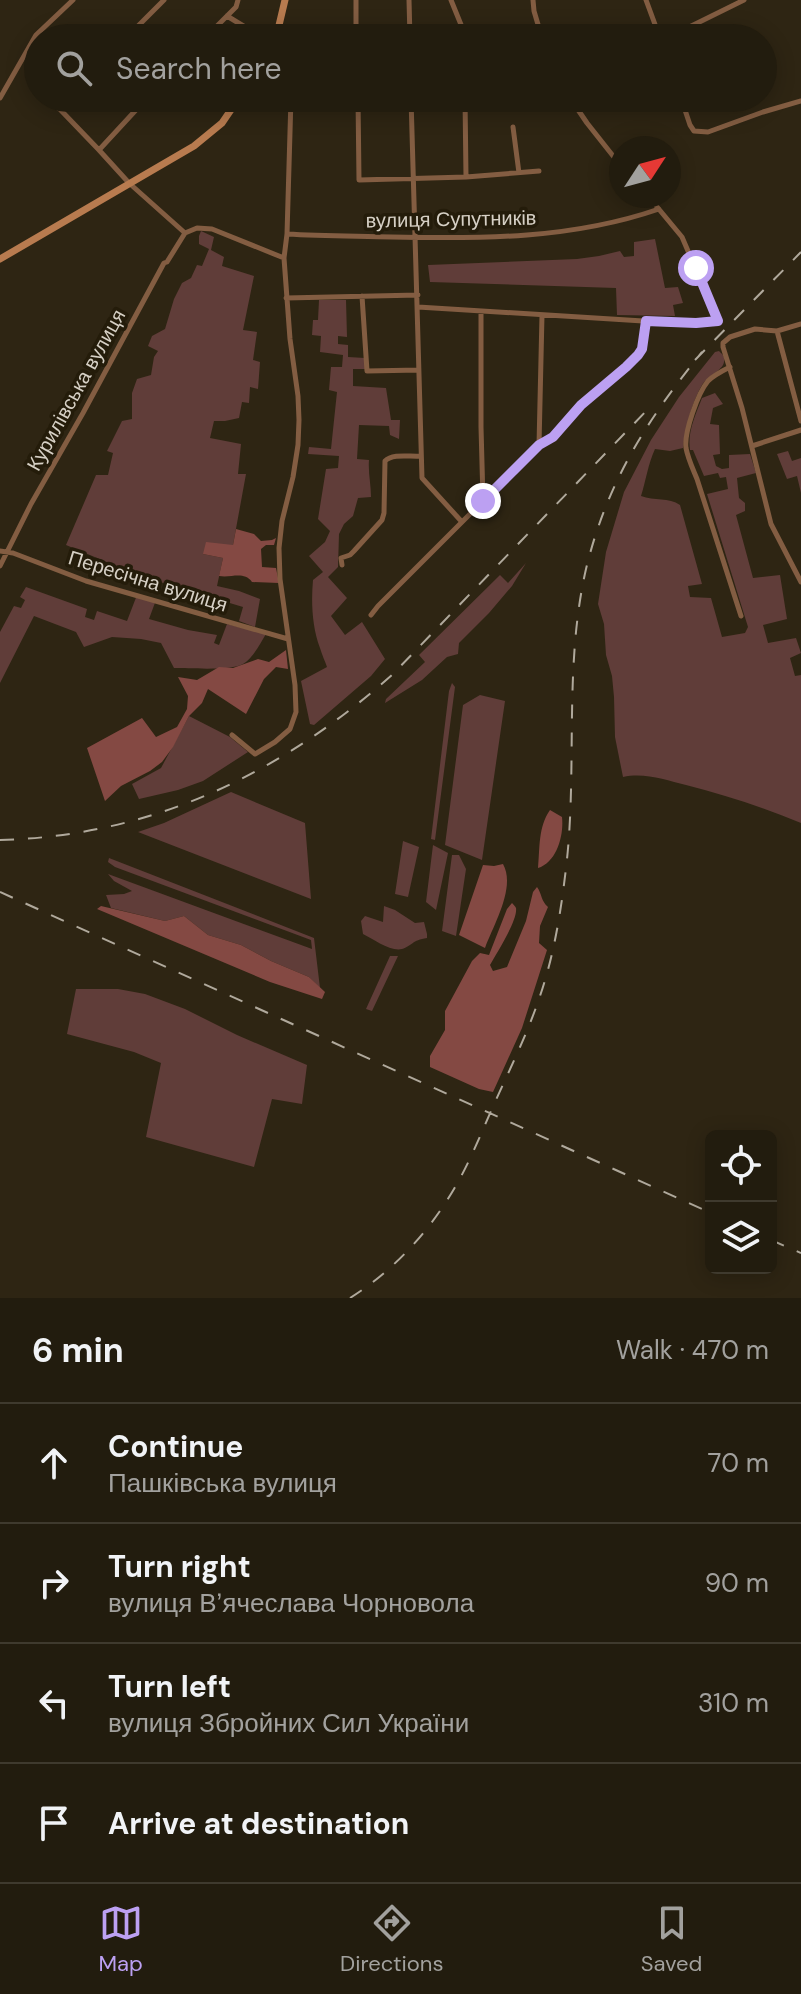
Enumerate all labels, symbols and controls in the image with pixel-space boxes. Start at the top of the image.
search box [24,24,777,112]
icon: search [52,46,96,90]
text: Search here [116,49,282,88]
north arrow [609,136,681,208]
street label: вулиця Супутників [365,205,537,233]
route start [678,250,714,286]
street label: Курилівська вулиця [21,304,131,476]
route end [465,483,501,519]
street label: Пересічна вулиця [65,544,231,618]
map controls [705,1130,777,1274]
button: locate [705,1130,777,1202]
button: layers [705,1202,777,1274]
text: 6 min [32,1328,124,1373]
text: Walk · 470 m [616,1333,769,1367]
text: Continue [108,1427,243,1466]
icon: ahead [32,1441,76,1485]
text: 70 m [708,1446,769,1480]
text: Пашківська вулиця [108,1466,337,1500]
text: Turn right [108,1547,251,1586]
icon: right [32,1561,76,1605]
text: 90 m [705,1566,769,1600]
text: вулиця Вʼячеслава Чорновола [108,1586,474,1620]
text: Turn left [108,1667,231,1706]
icon: left [32,1681,76,1725]
text: 310 m [698,1686,769,1720]
text: вулиця Збройних Сил України [108,1706,469,1740]
icon: arrive [32,1801,76,1845]
text: Arrive at destination [108,1804,409,1843]
tab: Map [99,1901,143,1978]
tab: Directions [340,1901,444,1978]
tab: Saved [641,1901,702,1978]

